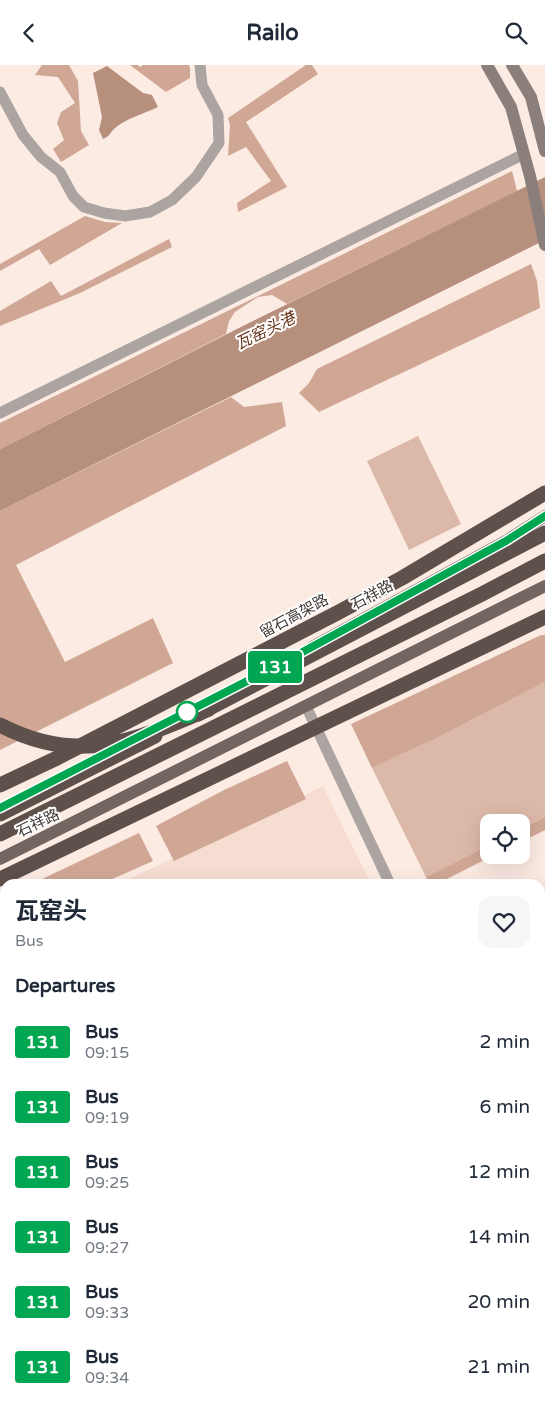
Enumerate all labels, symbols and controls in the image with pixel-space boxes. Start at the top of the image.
icon: back [15,19,43,47]
icon: search [502,19,530,47]
text: Railo [246,20,299,46]
water label: 瓦窑头港 [232,307,300,354]
street label: 石祥路 [348,576,396,614]
street label: 留石高架路 [257,590,331,642]
line badge: 131 [246,651,304,683]
text: 131 [258,656,292,678]
unlabelled marker [176,701,198,723]
street label: 石祥路 [14,805,62,841]
map controls [480,814,530,864]
button: locate [480,814,530,864]
button: heart [478,896,530,948]
text: 瓦窑头 [15,897,87,926]
text: Bus [15,931,43,951]
text: Departures [15,975,115,997]
text: Bus [85,1021,119,1043]
text: 131 [26,1031,59,1053]
text: 2 min [479,1031,530,1053]
text: 09:15 [85,1043,129,1063]
text: Bus [85,1086,119,1108]
text: 131 [26,1096,59,1118]
text: 6 min [479,1096,530,1118]
text: 09:19 [85,1108,129,1128]
text: Bus [85,1151,119,1173]
text: 131 [26,1161,59,1183]
text: 12 min [467,1161,530,1183]
text: 09:25 [85,1173,129,1193]
text: Bus [85,1216,119,1238]
text: 131 [26,1226,59,1248]
text: 14 min [467,1226,530,1248]
text: 09:27 [85,1238,129,1258]
text: Bus [85,1281,119,1303]
text: 131 [26,1291,59,1313]
text: 20 min [467,1291,530,1313]
text: 09:33 [85,1303,129,1323]
text: Bus [85,1346,119,1368]
text: 131 [26,1356,59,1378]
text: 21 min [467,1356,530,1378]
text: 09:34 [85,1368,129,1388]

